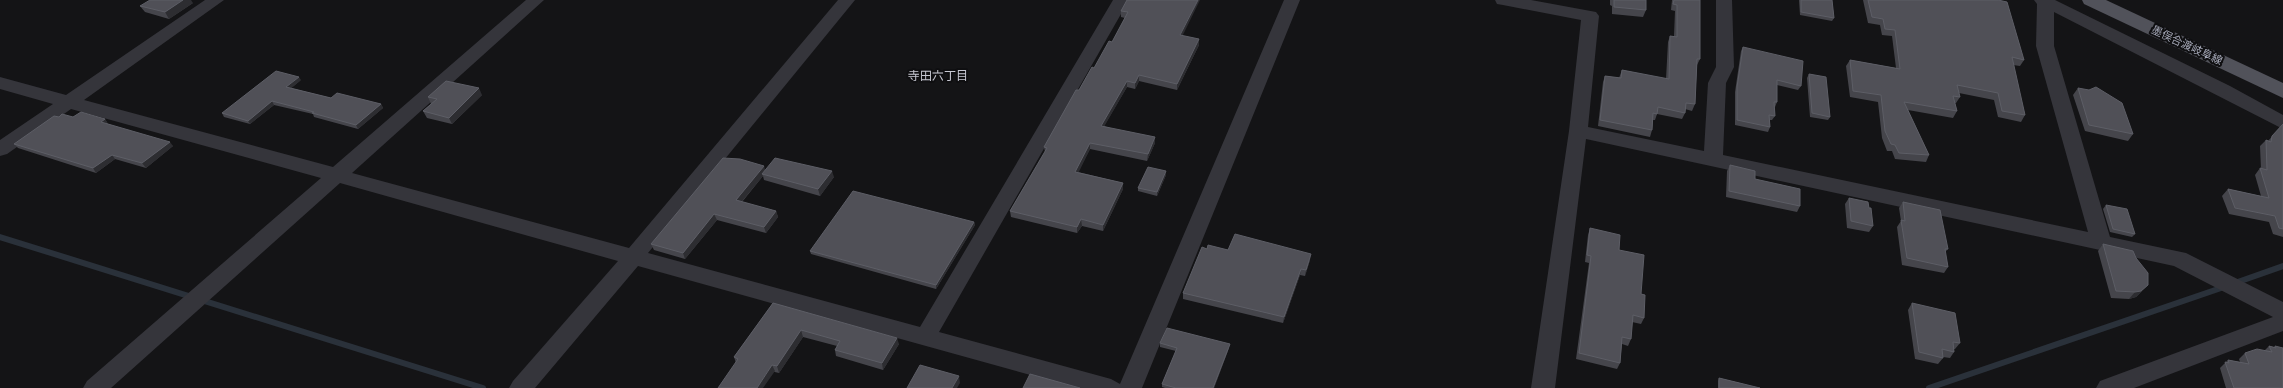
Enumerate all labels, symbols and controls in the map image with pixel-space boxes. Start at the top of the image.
street label: 墨俣合渡岐阜線 [2150,22,2225,67]
district label: 寺田六丁目 [908,68,968,83]

